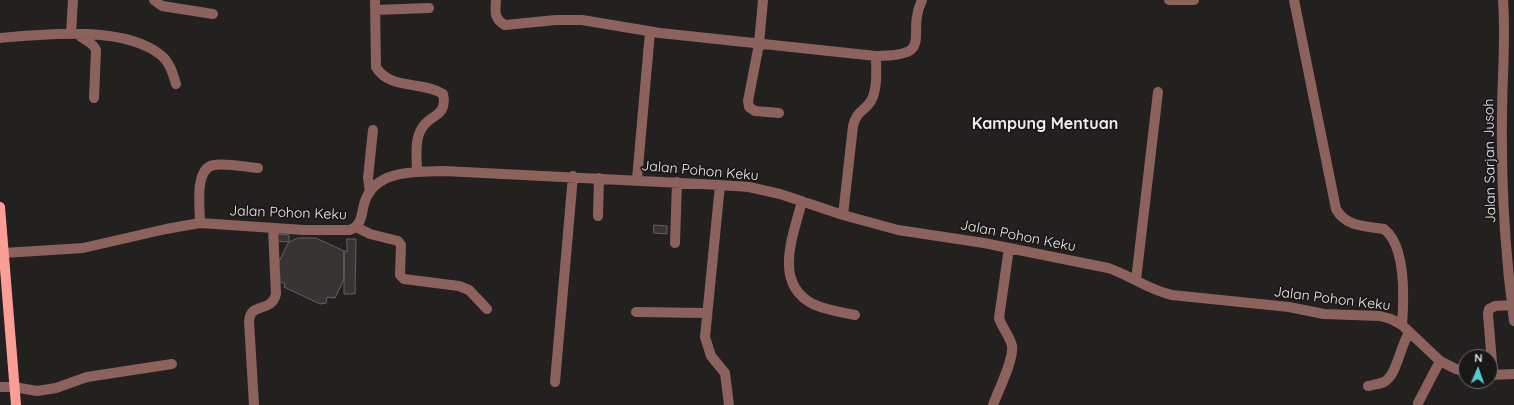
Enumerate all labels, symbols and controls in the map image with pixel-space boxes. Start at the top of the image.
street label: Jalan Sarjan Jusoh [1481,98,1499,224]
district label: Kampung Mentuan [972,114,1118,134]
street label: Jalan Pohon Keku [641,158,759,184]
street label: Jalan Pohon Keku [229,203,347,223]
street label: Jalan Pohon Keku [959,217,1077,255]
street label: Jalan Pohon Keku [1273,284,1391,314]
north arrow [1458,349,1498,389]
text: N [1474,351,1483,365]

